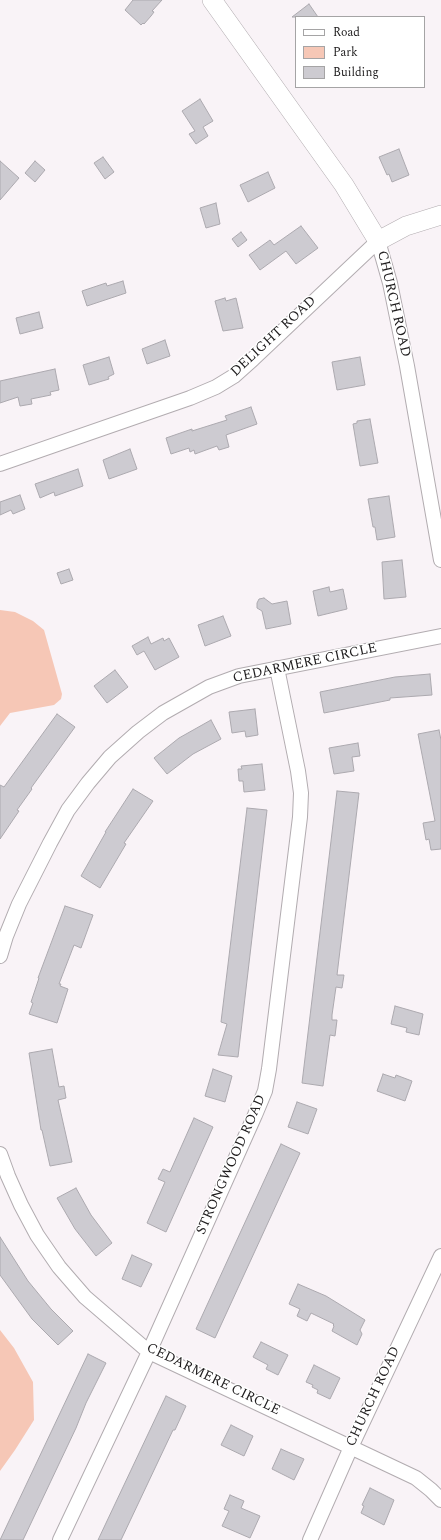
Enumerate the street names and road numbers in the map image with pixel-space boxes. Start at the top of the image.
street label: CHURCH ROAD [373,249,413,359]
street label: DELIGHT ROAD [228,293,320,381]
street label: CEDARMERE CIRCLE [231,641,379,687]
street label: STRONGWOOD ROAD [194,1093,270,1237]
street label: CEDARMERE CIRCLE [143,1340,283,1420]
street label: CHURCH ROAD [343,1344,405,1450]

